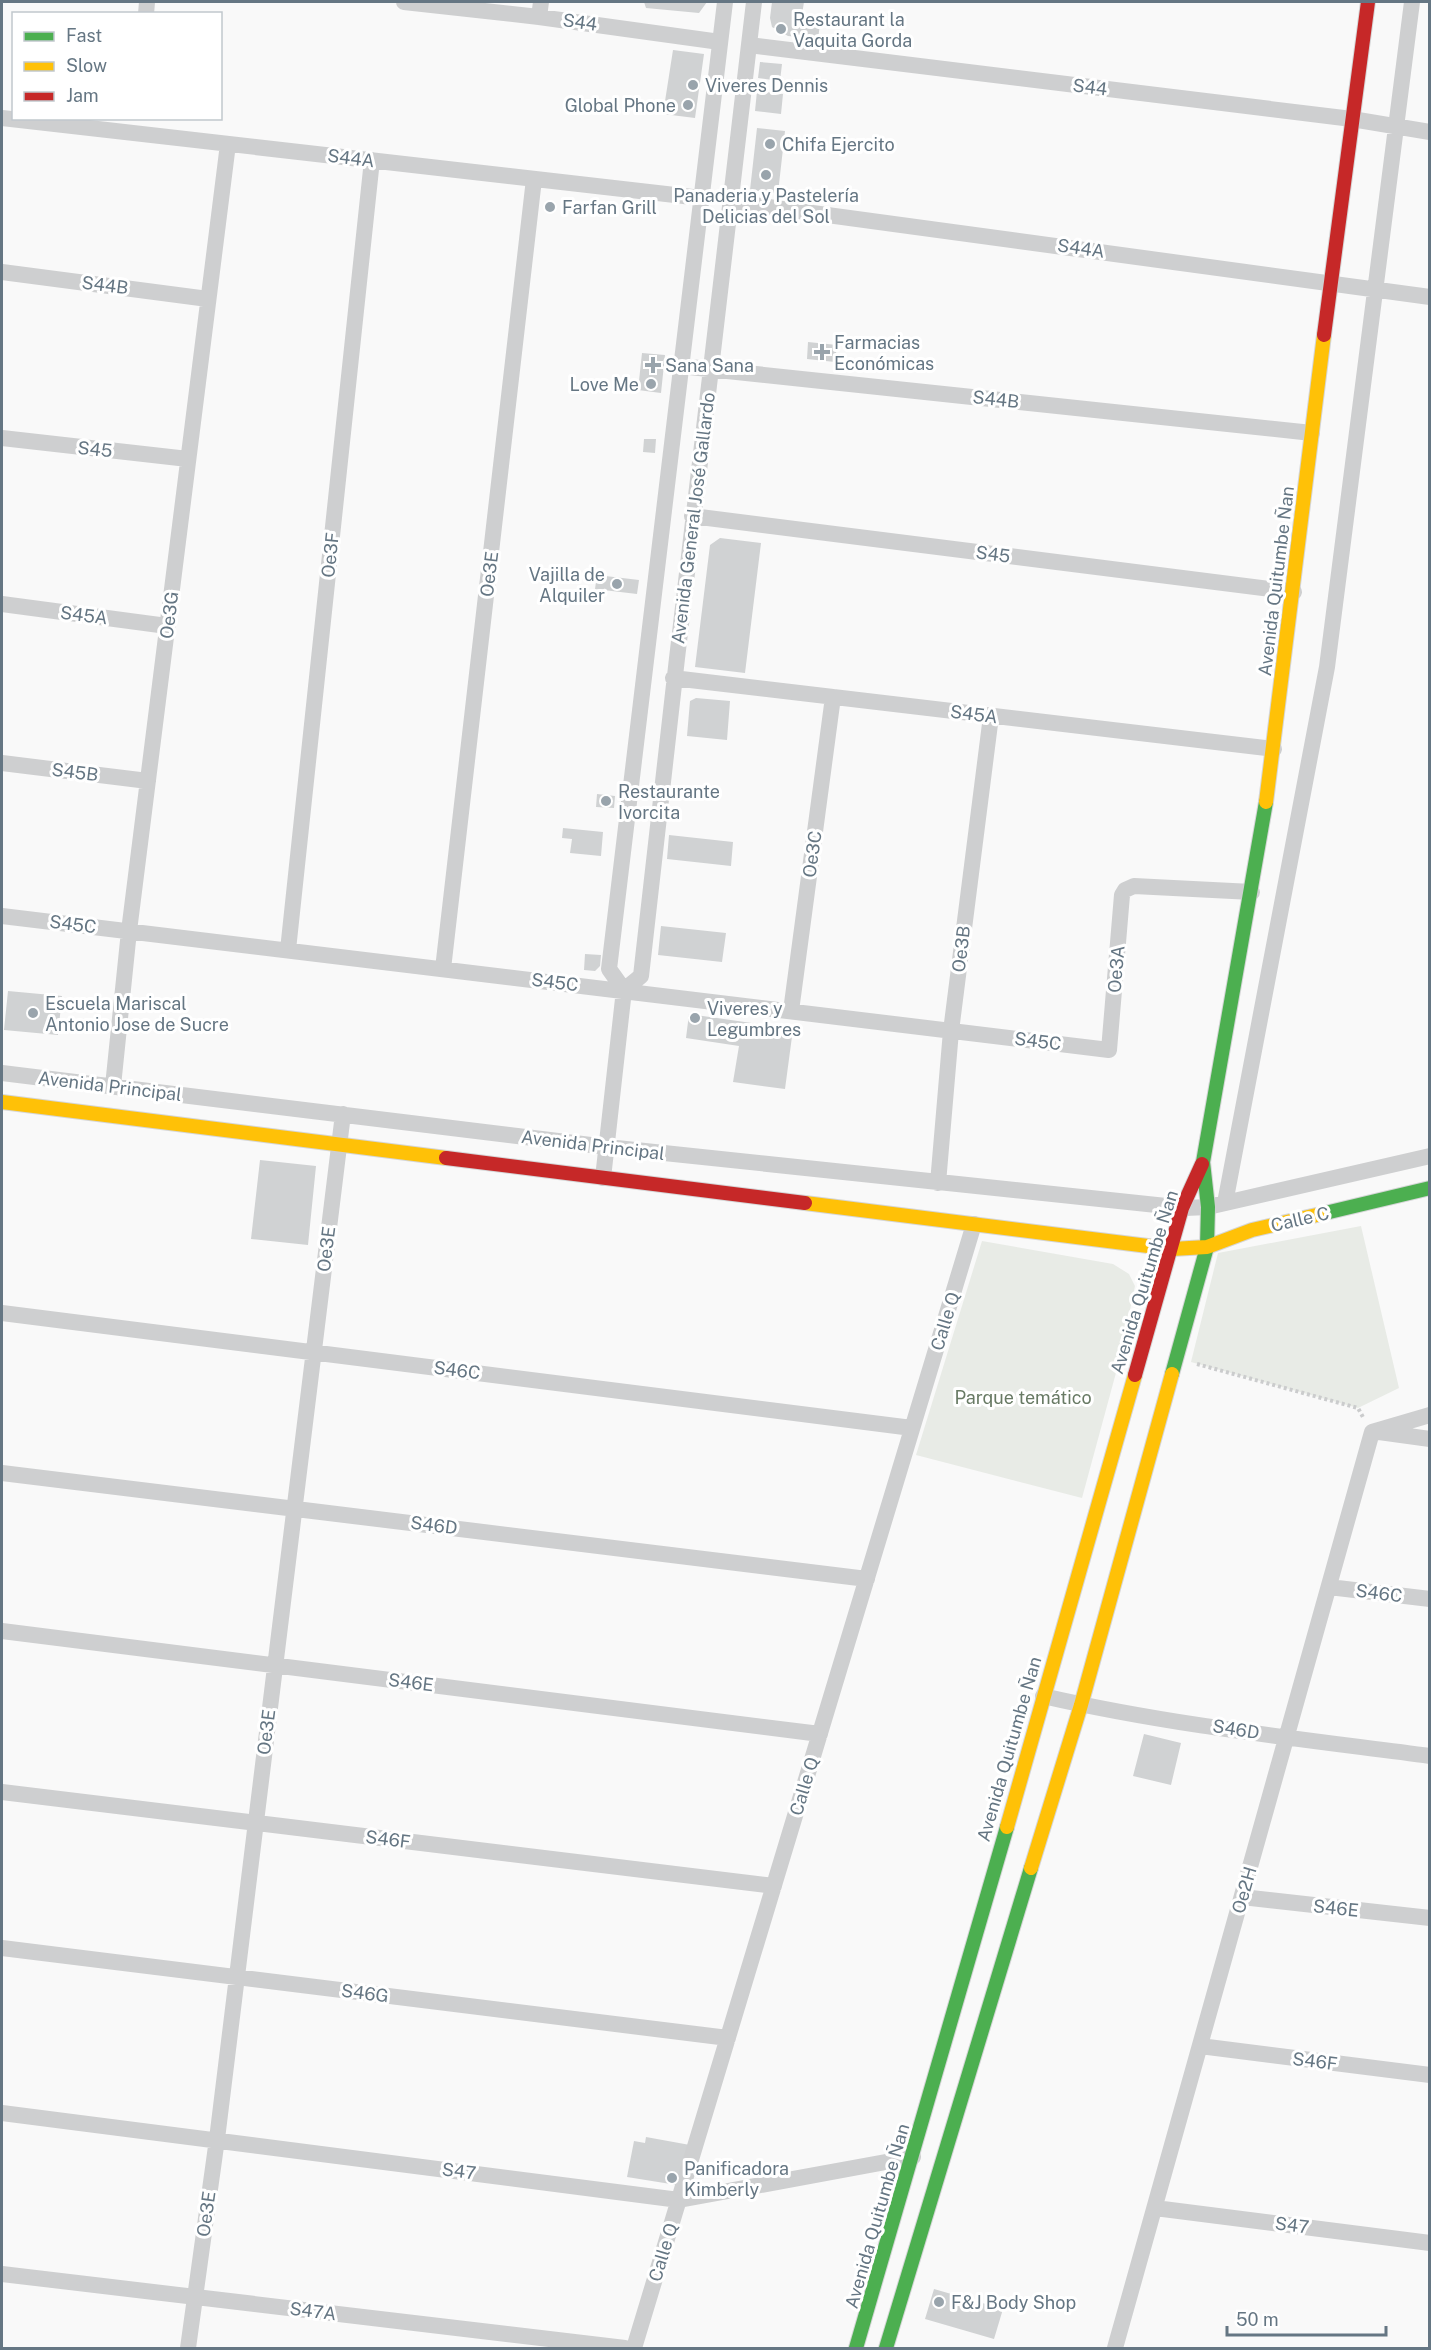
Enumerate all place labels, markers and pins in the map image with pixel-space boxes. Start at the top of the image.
place label: Restaurant la Vaquita Gorda [793,9,912,51]
marker: Restaurant la Vaquita Gorda [774,22,788,36]
place label: Viveres Dennis [705,75,828,96]
marker: Viveres Dennis [686,78,700,92]
place label: Global Phone [565,95,676,116]
marker: Global Phone [681,98,695,112]
place label: Chifa Ejercito [782,134,895,155]
marker: Chifa Ejercito [763,137,777,151]
marker: Panaderia y Pastelería Delicias del Sol [759,168,773,182]
place label: Panaderia y Pastelería Delicias del Sol [673,185,859,227]
place label: Farfan Grill [562,197,657,218]
marker: Farfan Grill [543,200,557,214]
place label: Farmacias Económicas [834,332,934,374]
marker: Farmacias Económicas [815,345,829,359]
place label: Sana Sana [665,355,754,376]
marker: Sana Sana [646,358,660,372]
place label: Love Me [570,374,639,395]
marker: Love Me [644,377,658,391]
place label: Vajilla de Alquiler [529,564,605,606]
marker: Vajilla de Alquiler [610,577,624,591]
place label: Restaurante Ivorcita [618,781,720,823]
marker: Restaurante Ivorcita [599,794,613,808]
place label: Escuela Mariscal Antonio Jose de Sucre [45,993,229,1035]
place label: Viveres y Legumbres [707,998,801,1040]
marker: Escuela Mariscal Antonio Jose de Sucre [26,1006,40,1020]
marker: Viveres y Legumbres [688,1011,702,1025]
place label: Panificadora Kimberly [684,2158,789,2200]
marker: Panificadora Kimberly [665,2171,679,2185]
place label: F&J Body Shop [951,2292,1076,2313]
marker: F&J Body Shop [932,2295,946,2309]

